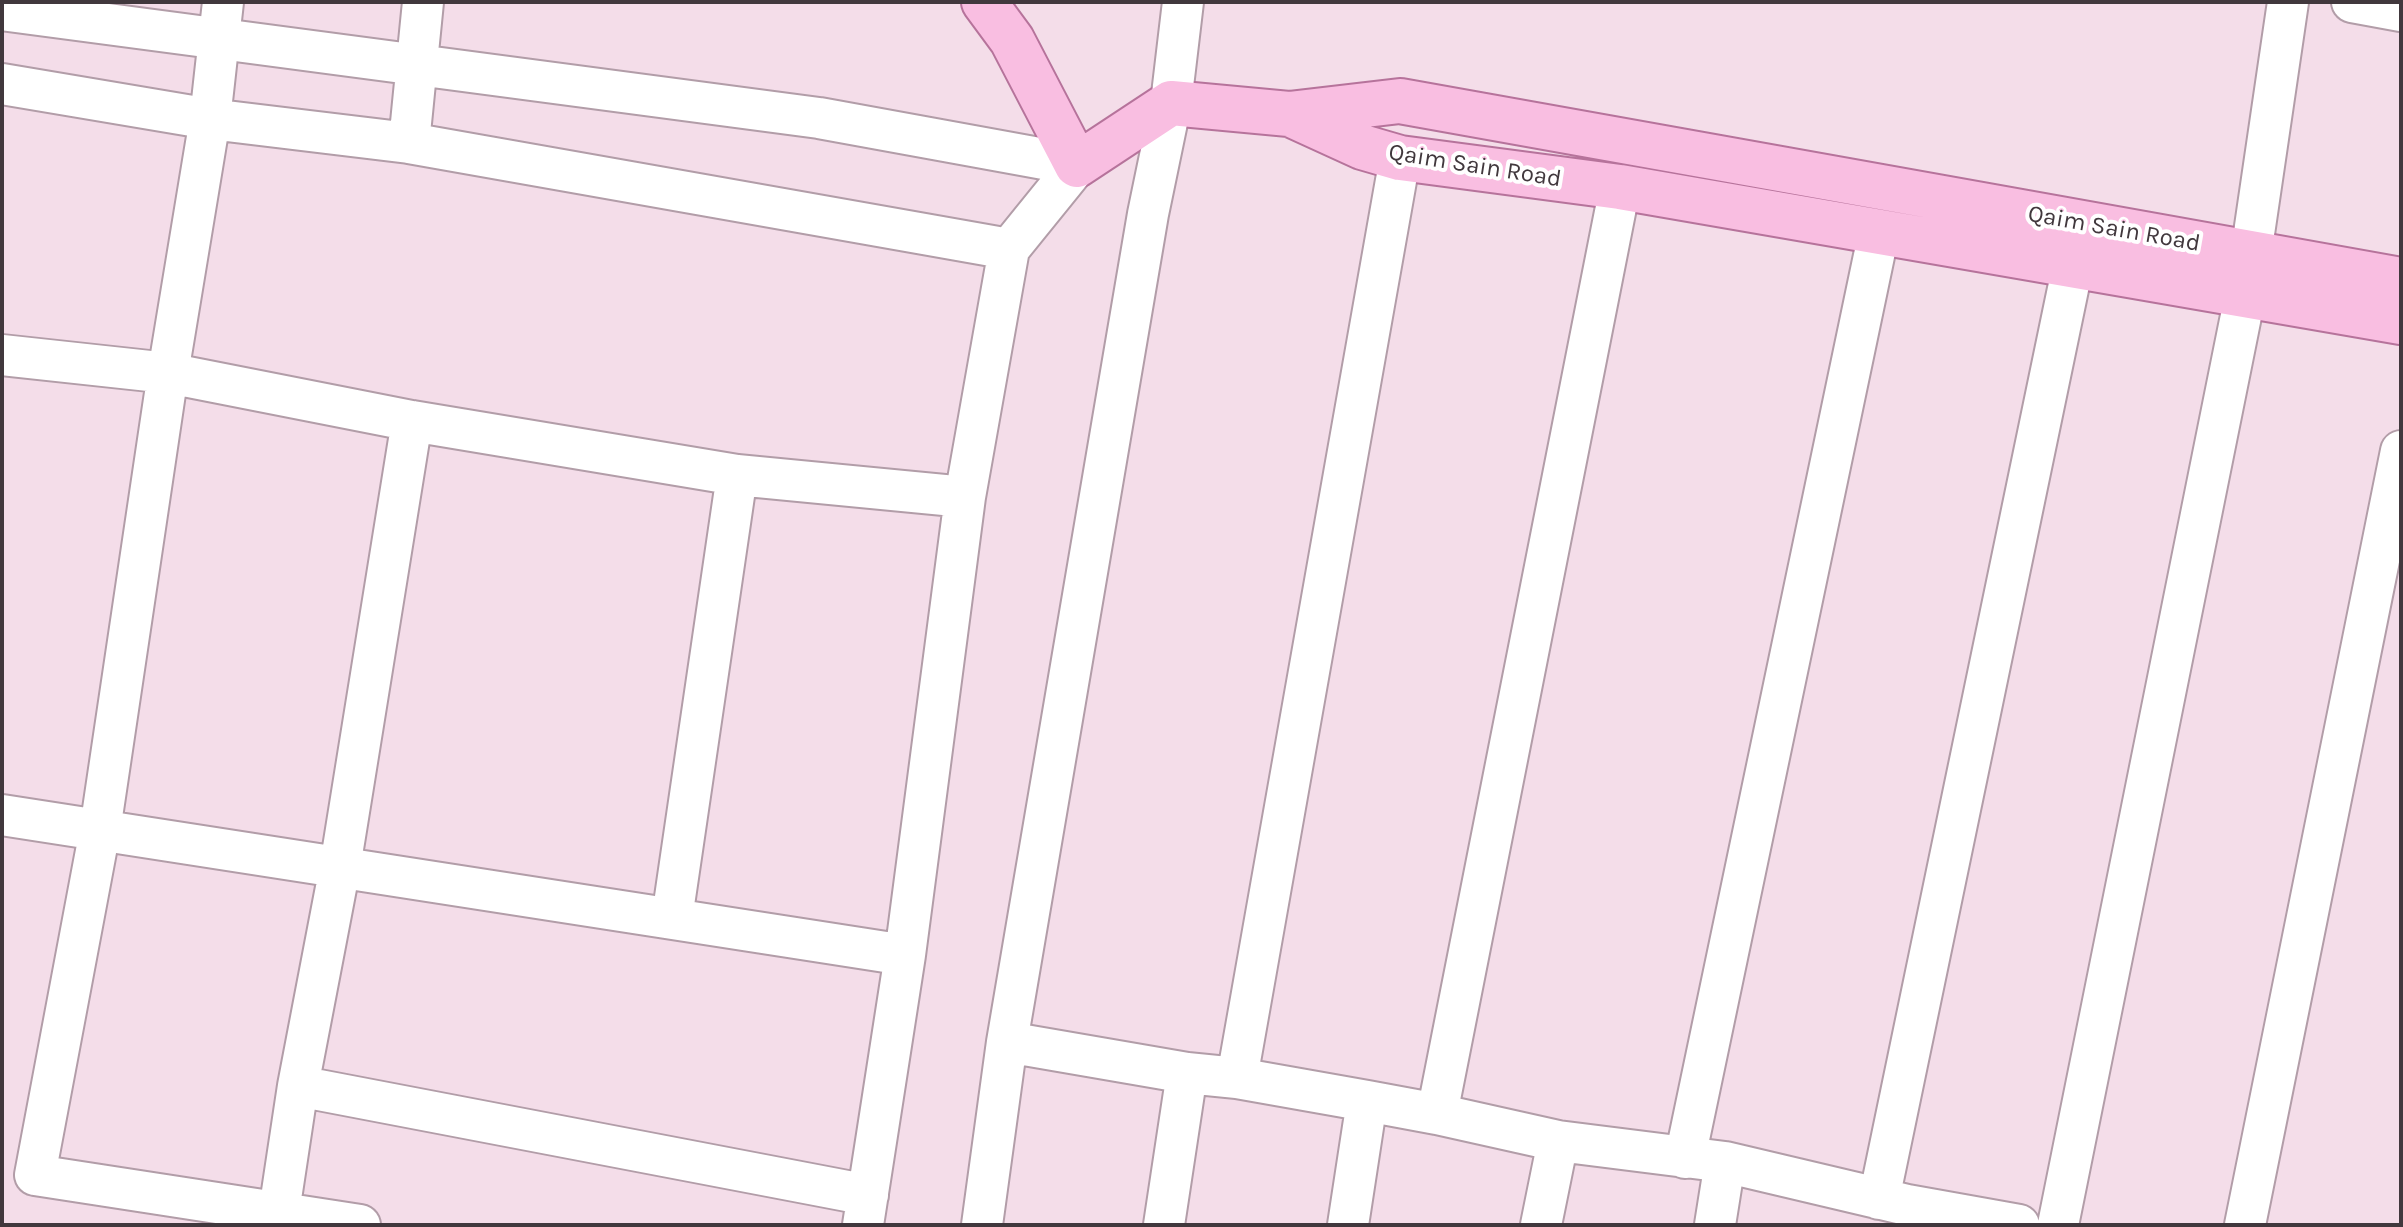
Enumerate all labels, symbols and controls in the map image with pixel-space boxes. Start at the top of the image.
street label: Qaim Sain Road [1387,138,1563,194]
street label: Qaim Sain Road [2026,200,2202,258]

